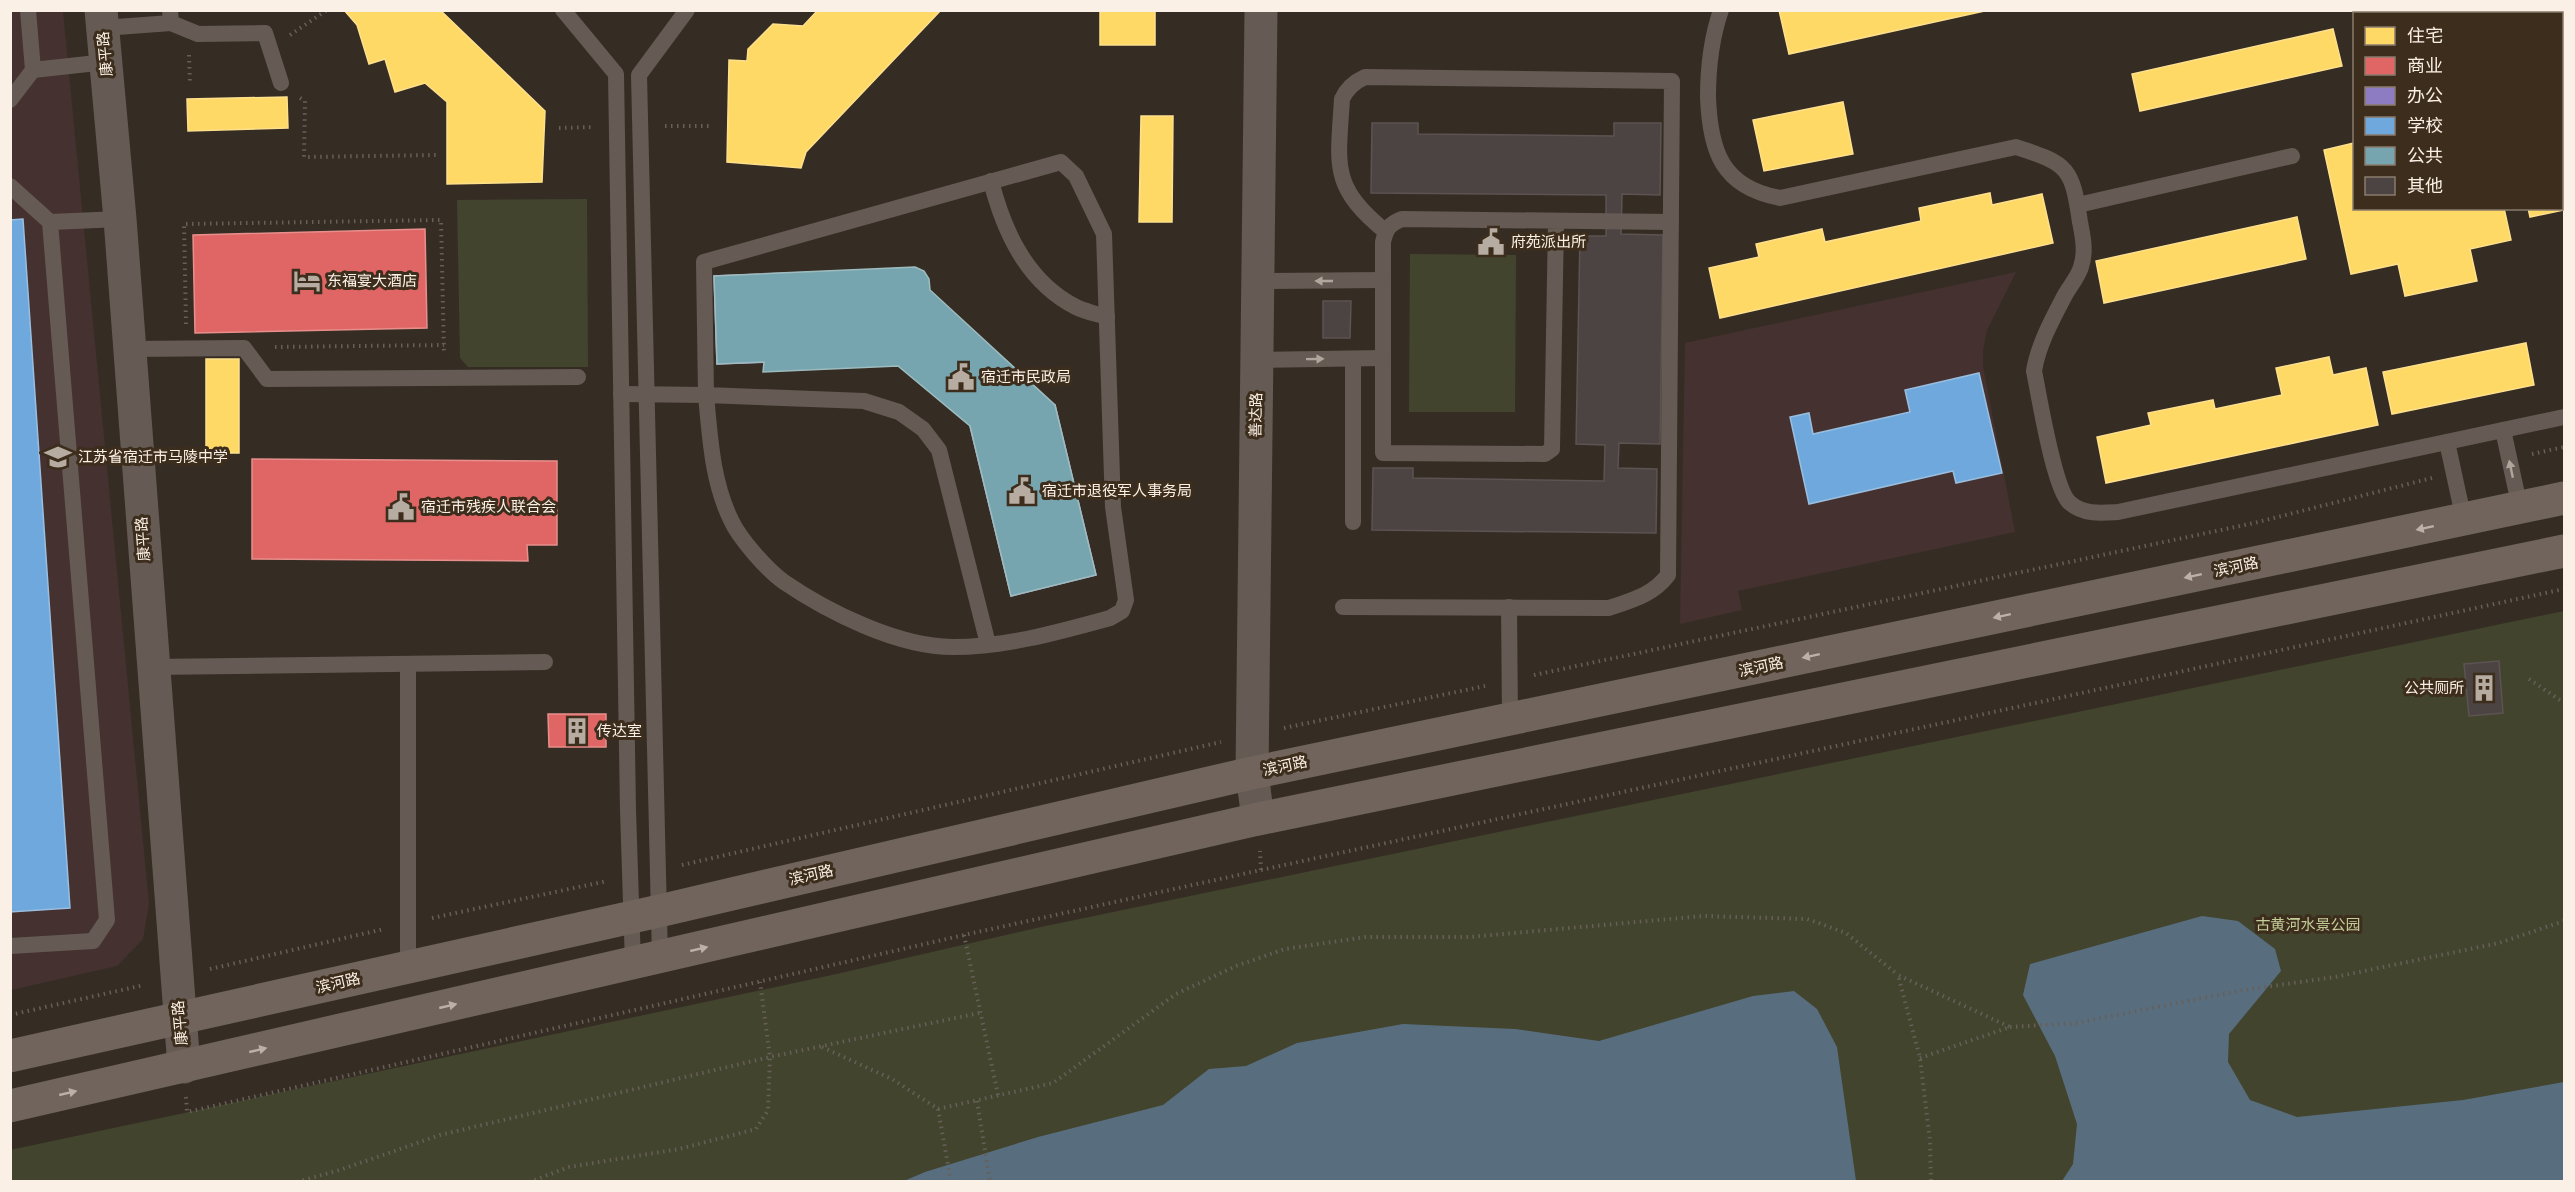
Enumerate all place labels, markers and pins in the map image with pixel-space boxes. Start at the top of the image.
public building icon: 府苑派出所 [1476,227,1506,257]
place label: 府苑派出所 [1511,233,1586,251]
hotel icon: 东福宴大酒店 [292,266,322,296]
place label: 东福宴大酒店 [327,272,417,290]
public building icon: 宿迁市民政局 [946,362,976,392]
place label: 宿迁市民政局 [981,368,1071,386]
school or university icon: 江苏省宿迁市马陵中学 [43,442,73,472]
place label: 江苏省宿迁市马陵中学 [78,448,228,466]
public building icon: 宿迁市退役军人事务局 [1007,476,1037,506]
place label: 宿迁市退役军人事务局 [1042,482,1192,500]
public building icon: 宿迁市残疾人联合会 [386,492,416,522]
place label: 宿迁市残疾人联合会 [421,498,556,516]
building icon: 公共厕所 [2469,673,2499,703]
place label: 公共厕所 [2404,679,2464,697]
building icon: 传达室 [562,716,592,746]
place label: 传达室 [597,722,642,740]

